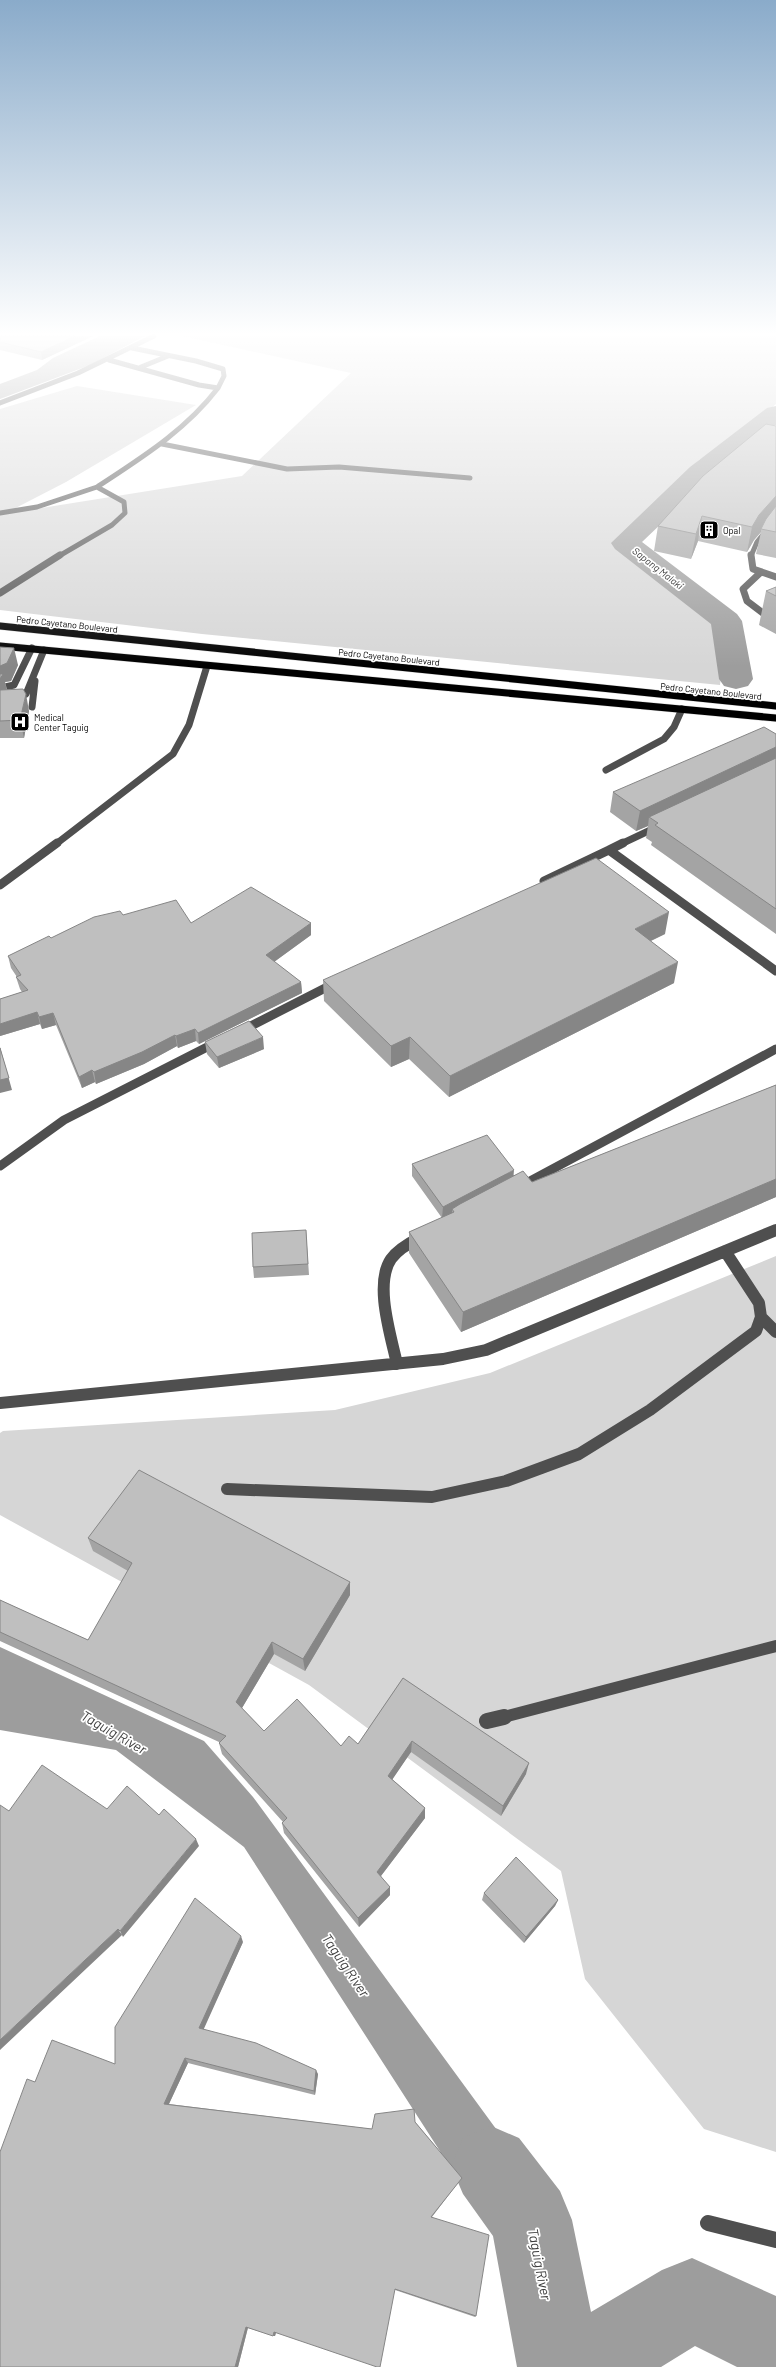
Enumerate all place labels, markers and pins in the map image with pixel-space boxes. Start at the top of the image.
building icon: Opal [698,519,720,541]
place label: Opal [723,525,740,536]
hospital icon: Medical Center Taguig [9,711,31,733]
place label: Medical Center Taguig [34,712,89,733]

